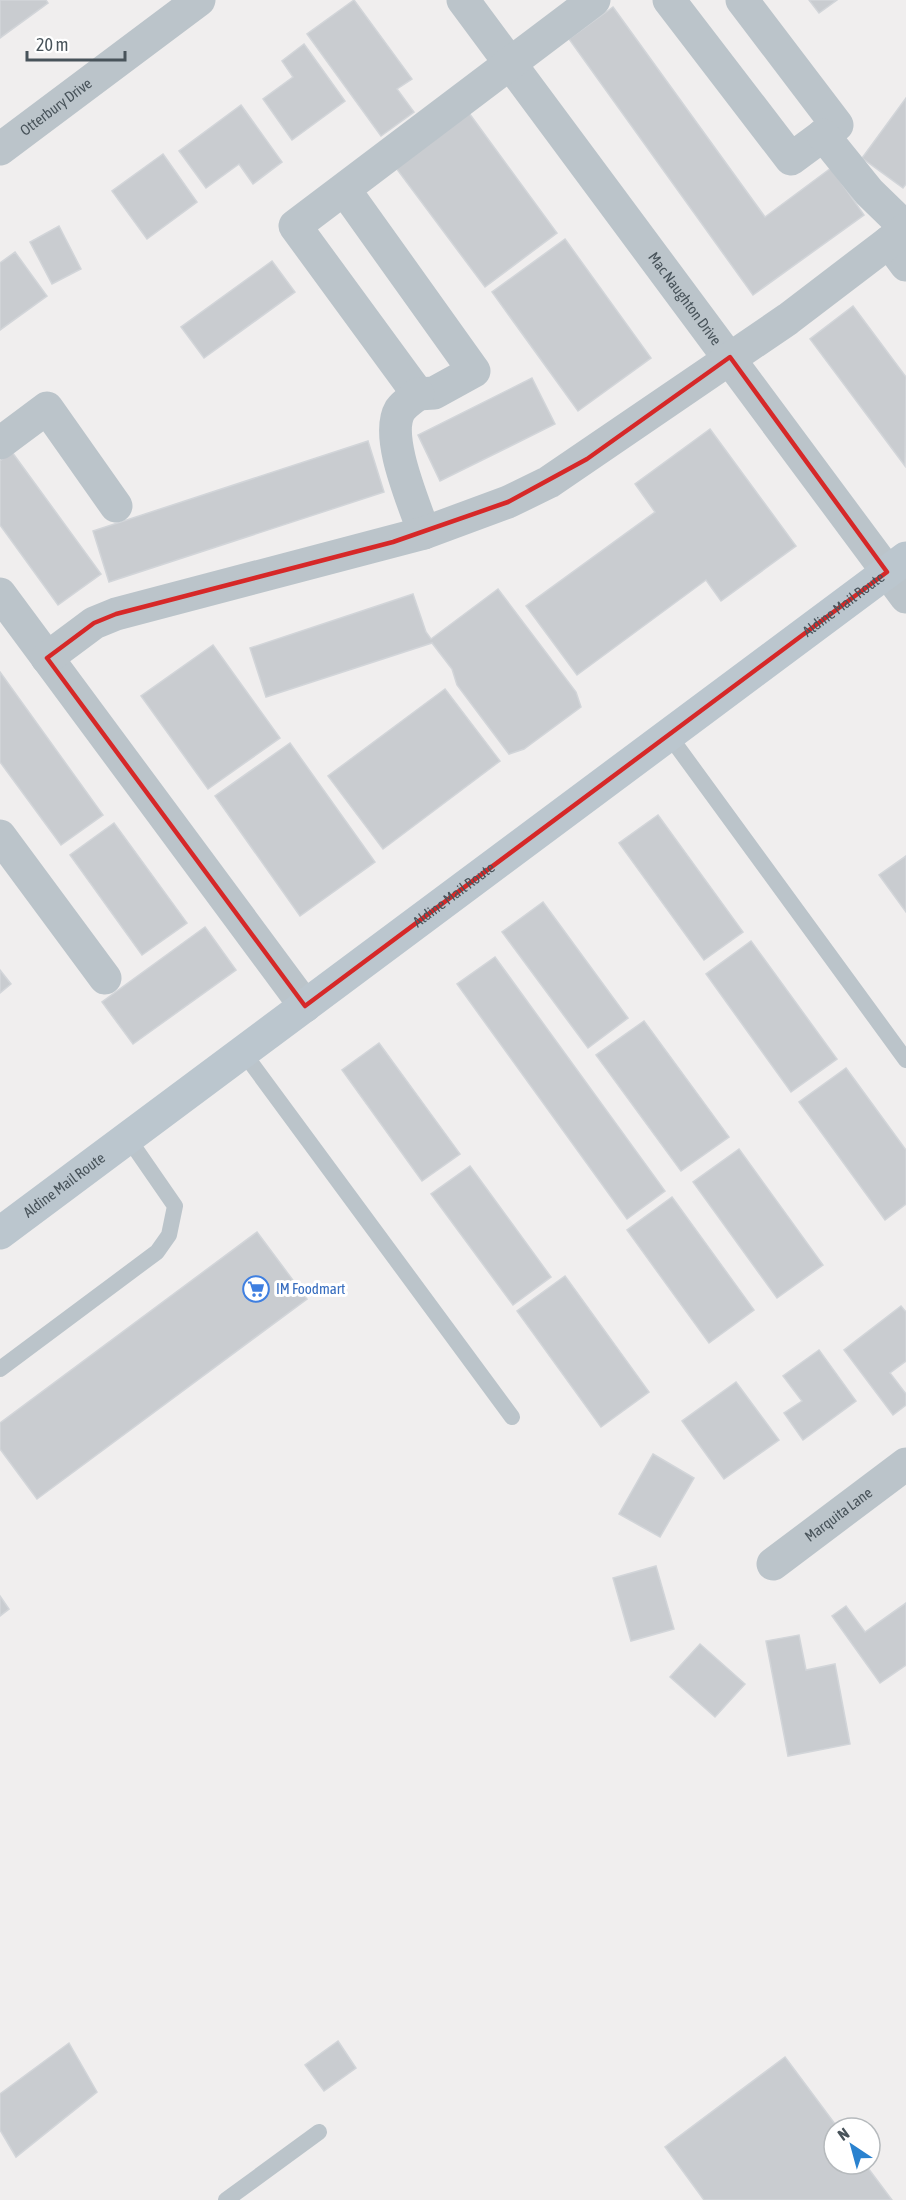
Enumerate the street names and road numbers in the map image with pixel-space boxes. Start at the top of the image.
street label: Otterbury Drive [17,74,95,139]
street label: Mac Naughton Drive [645,249,725,348]
street label: Aldine Mail Route [799,568,888,640]
street label: Aldine Mail Route [409,858,498,930]
street label: Aldine Mail Route [20,1149,108,1221]
street label: Marquita Lane [801,1484,875,1545]

